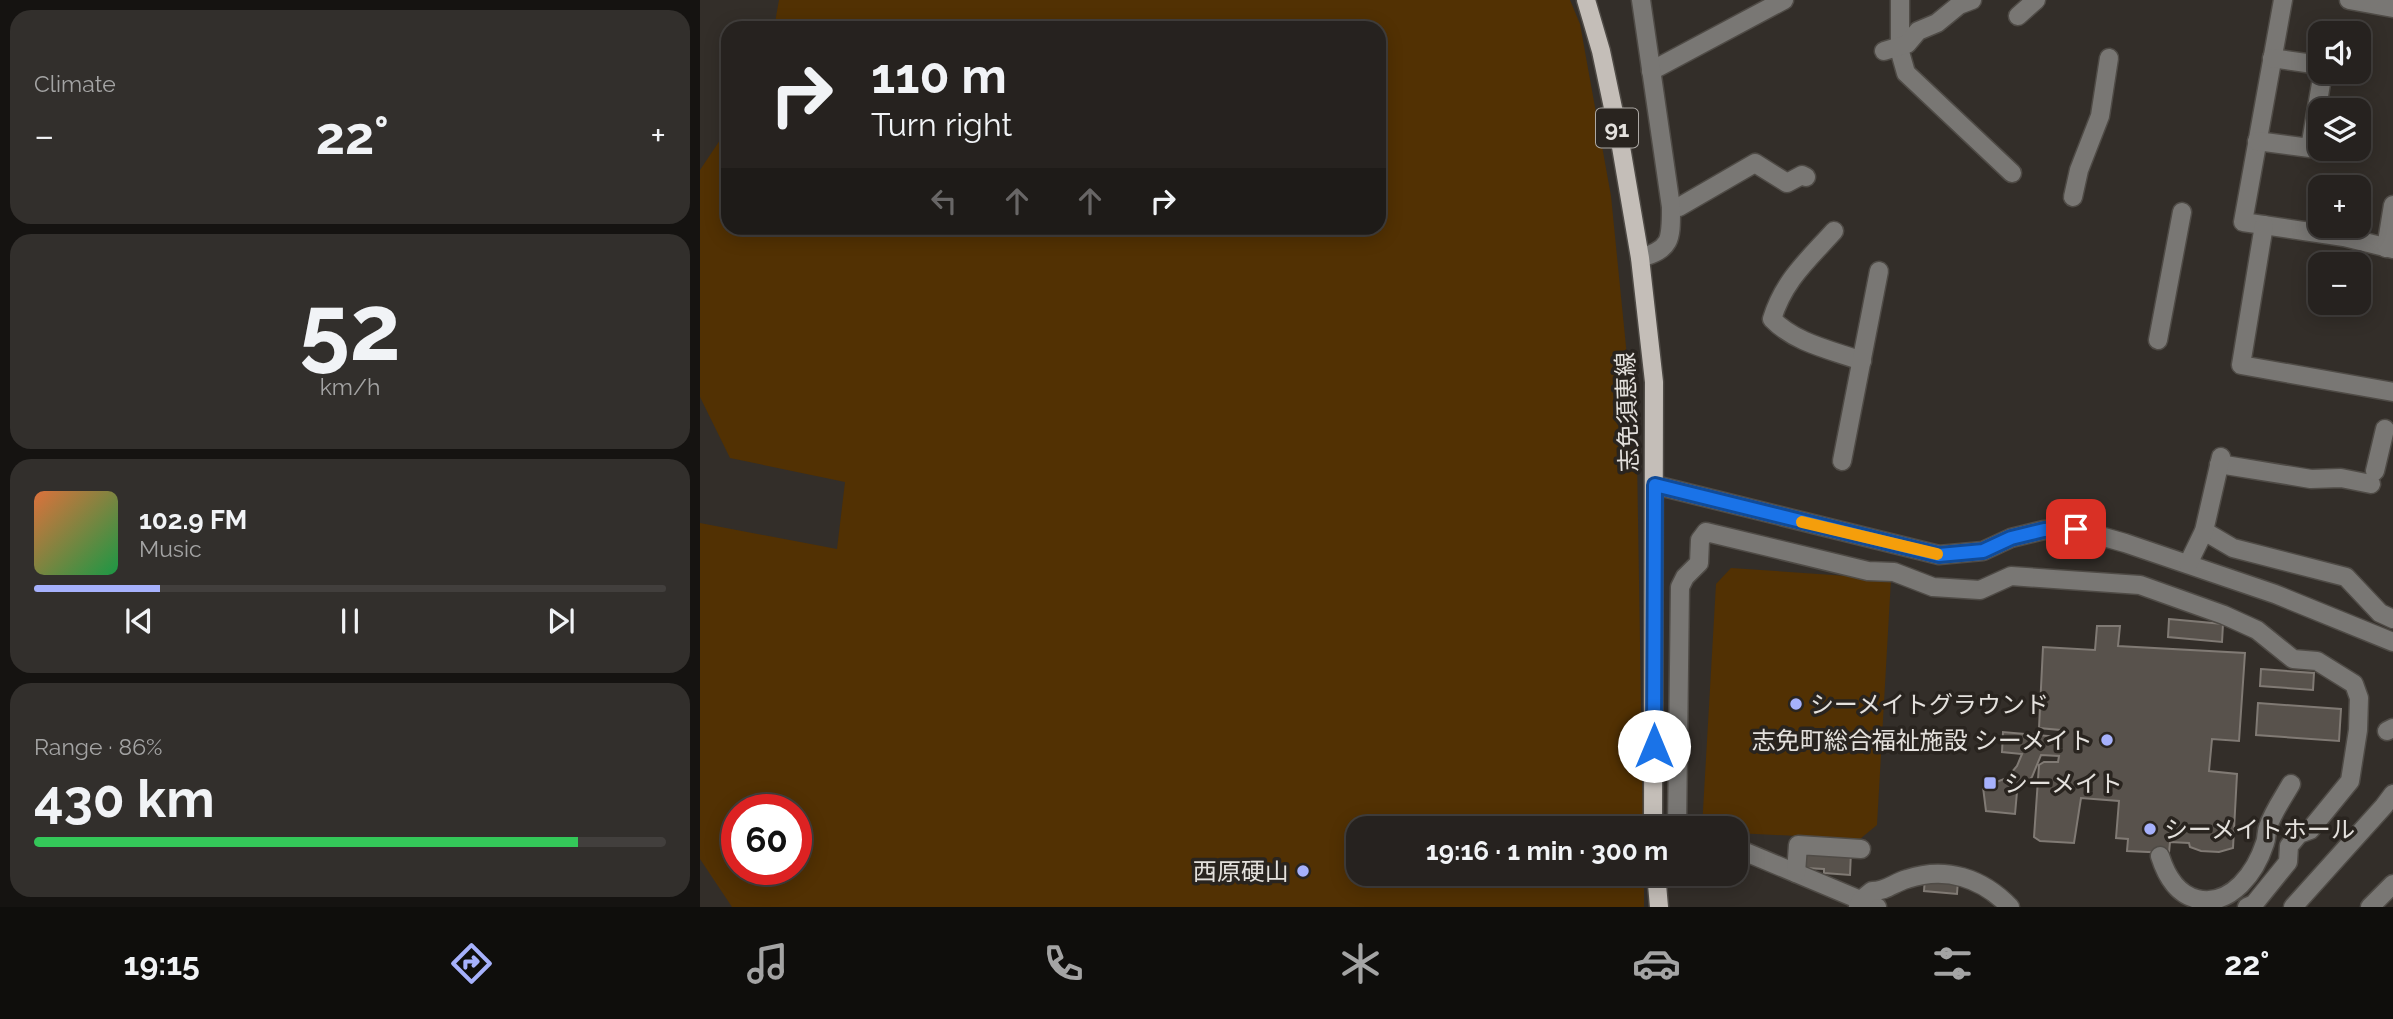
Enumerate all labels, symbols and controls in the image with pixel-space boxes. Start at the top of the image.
map controls [2308,21,2371,315]
button: sound [2308,21,2371,84]
text: 110 m [871,47,1007,104]
icon: right [756,49,847,140]
text: Climate [34,70,116,97]
button: layers [2308,98,2371,161]
text: 22° [316,105,389,166]
text: Turn right [871,106,1012,143]
road number: 91 [1596,108,1638,148]
text: − [34,113,54,158]
text: + [650,113,666,158]
button: + [2308,175,2371,238]
icon: left [925,182,963,220]
icon: ahead [998,182,1036,220]
icon: ahead [1071,182,1109,220]
icon: right [1144,182,1182,220]
button: − [2308,252,2371,315]
text: 52 [299,274,401,381]
street label: 志免須恵線 [1610,352,1644,472]
text: km/h [320,373,380,400]
pin [2046,499,2106,559]
text: 102.9 FM [139,505,247,535]
icon: arrive [2057,510,2095,548]
text: Music [139,535,202,562]
icon: previous [120,602,158,640]
icon: pause [331,602,369,640]
icon: next [542,602,580,640]
place label: シーメイトグラウンド [1810,690,2049,719]
marker: シーメイトグラウンド [1788,696,1804,712]
position arrow [1617,709,1691,783]
place label: 志免町総合福祉施設 シーメイト [1752,726,2093,755]
marker: 志免町総合福祉施設 シーメイト [2099,732,2115,748]
text: Range · 86% [34,733,163,760]
text: 430 km [34,768,215,829]
place label: シーメイト [2004,769,2123,798]
marker: シーメイト [1982,775,1998,791]
speed limit sign: 60 [721,794,812,885]
place label: シーメイトホール [2164,815,2355,844]
marker: シーメイトホール [2142,821,2158,837]
text: 19:16 · 1 min · 300 m [1426,836,1668,866]
place label: 西原硬山 [1193,857,1289,886]
marker: 西原硬山 [1295,863,1311,879]
icon: directions [447,939,496,988]
icon: music [743,939,792,988]
icon: phone [1039,939,1088,988]
icon: climate [1336,939,1385,988]
icon: car [1632,939,1681,988]
icon: filters [1928,939,1977,988]
text: 19:15 [124,945,200,982]
text: 22° [2224,945,2269,982]

